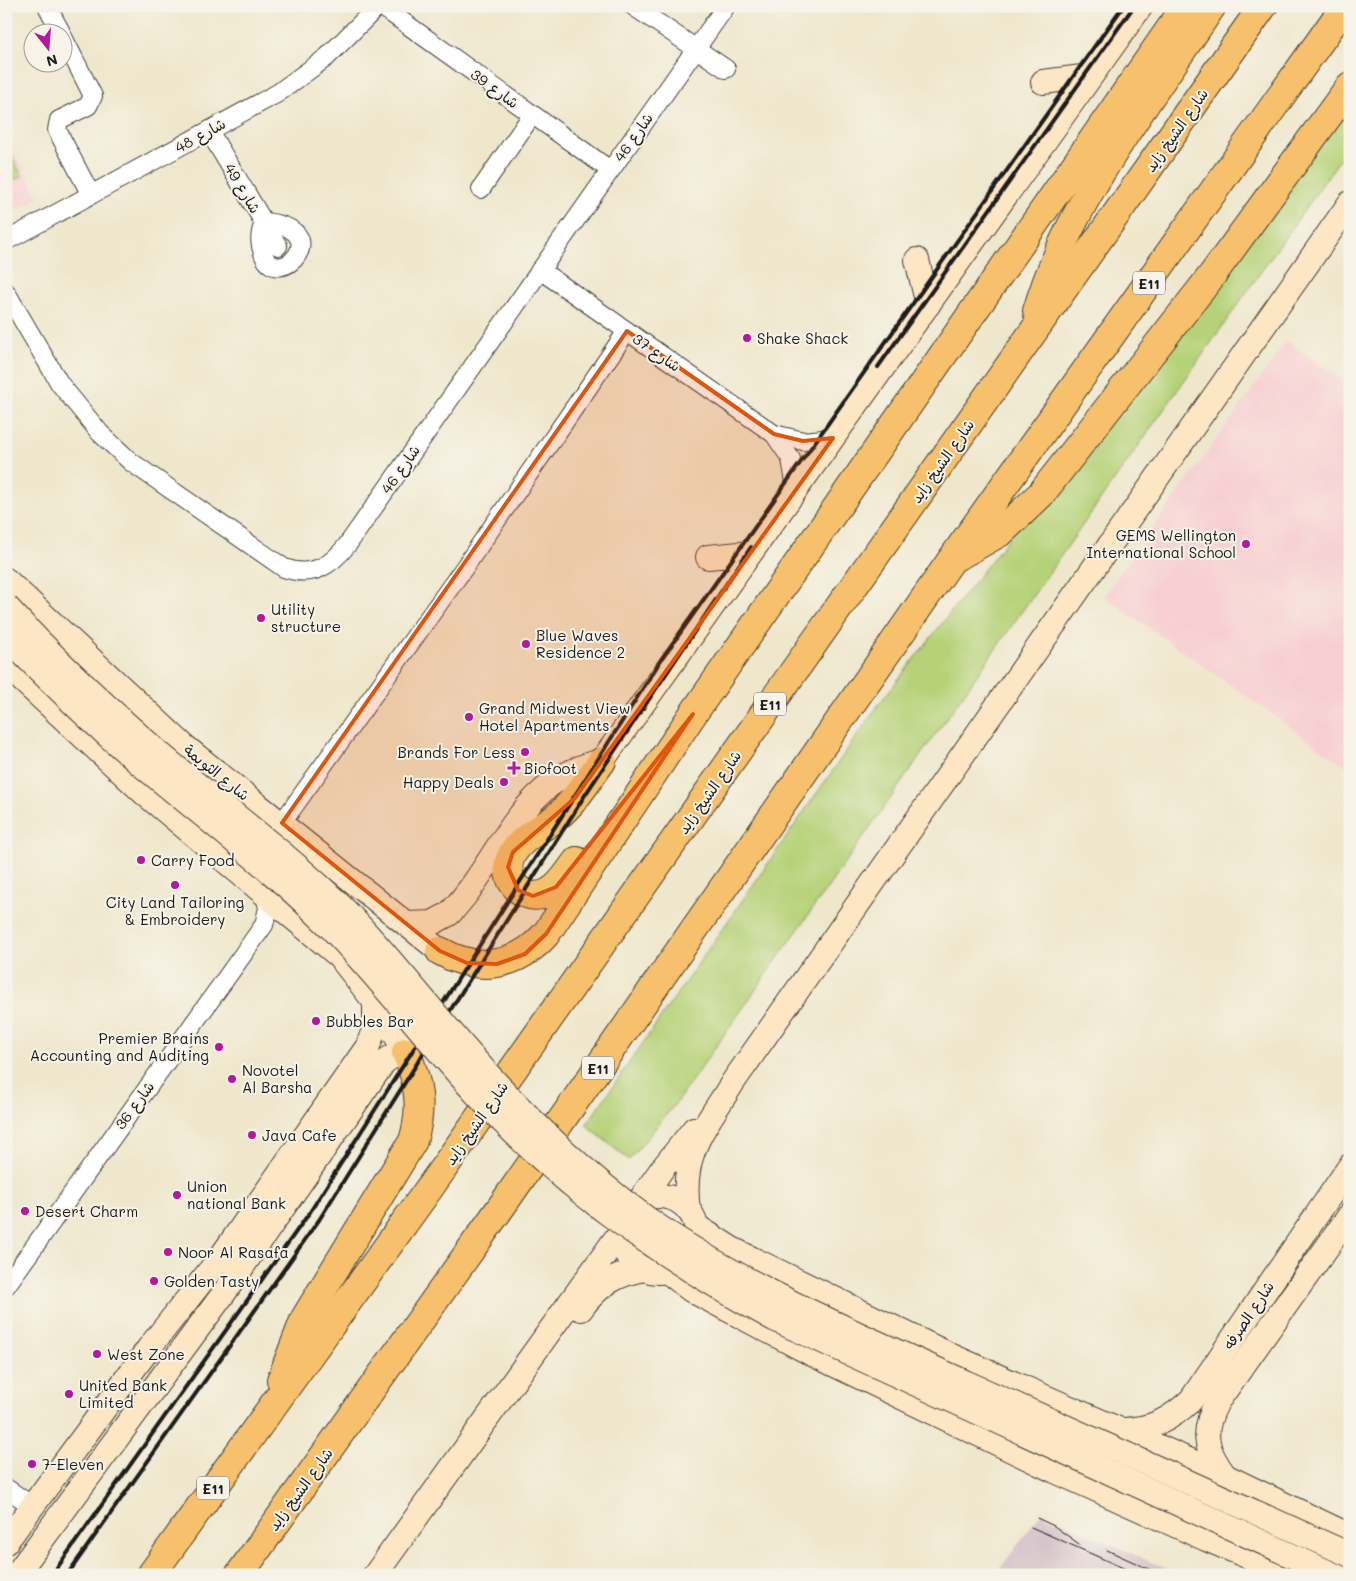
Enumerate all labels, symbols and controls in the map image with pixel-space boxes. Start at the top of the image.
north arrow [22,22,72,72]
text: N [44,50,60,72]
street label: شارع 39 [466,64,523,113]
street label: شارع الشيخ زايد [1140,84,1213,176]
street label: شارع 46 [609,109,658,166]
street label: شارع 48 [171,113,229,158]
street label: شارع 49 [219,159,266,217]
road number: E11 [1133,272,1165,294]
street label: شارع 37 [628,328,685,377]
place label: Shake Shack [757,328,848,348]
marker: Shake Shack [741,332,753,344]
street label: شارع الشيخ زايد [906,415,979,507]
street label: شارع 46 [376,441,425,498]
place label: GEMS Wellington International School [1086,525,1236,562]
marker: GEMS Wellington International School [1240,538,1252,550]
place label: Utility structure [271,599,341,636]
marker: Utility structure [255,612,267,624]
place label: Blue Waves Residence 2 [536,625,625,662]
marker: Blue Waves Residence 2 [520,638,532,650]
road number: E11 [754,692,786,716]
place label: Grand Midwest View Hotel Apartments [479,698,630,735]
marker: Grand Midwest View Hotel Apartments [463,711,475,723]
street label: شارع الثويمة [179,739,254,806]
place label: Brands For Less [398,742,515,762]
marker: Brands For Less [519,746,531,758]
street label: شارع الشيخ زايد [673,746,746,838]
place label: Biofoot [524,758,577,778]
marker: Biofoot [508,762,520,774]
place label: Happy Deals [403,772,494,792]
marker: Happy Deals [498,776,510,788]
place label: Carry Food [151,850,234,870]
marker: Carry Food [135,854,147,866]
marker: City Land Tailoring & Embroidery [169,879,181,891]
place label: City Land Tailoring & Embroidery [106,892,245,929]
place label: Bubbles Bar [326,1011,414,1031]
marker: Bubbles Bar [310,1015,322,1027]
place label: Premier Brains Accounting and Auditing [30,1028,209,1065]
marker: Premier Brains Accounting and Auditing [213,1041,225,1053]
road number: E11 [582,1056,614,1080]
place label: Novotel Al Barsha [242,1060,312,1097]
marker: Novotel Al Barsha [226,1073,238,1085]
street label: شارع 36 [110,1077,159,1134]
street label: شارع الشيخ زايد [440,1077,513,1169]
place label: Java Cafe [262,1125,337,1145]
marker: Java Cafe [246,1129,258,1141]
place label: Union national Bank [187,1176,286,1213]
marker: Union national Bank [171,1189,183,1201]
place label: Desert Charm [35,1201,138,1221]
marker: Desert Charm [19,1205,31,1217]
place label: Noor Al Rasafa [178,1242,289,1262]
marker: Noor Al Rasafa [162,1246,174,1258]
place label: Golden Tasty [164,1271,259,1291]
marker: Golden Tasty [148,1275,160,1287]
street label: شارع الصرفه [1218,1277,1279,1354]
place label: West Zone [107,1344,185,1364]
marker: West Zone [91,1348,103,1360]
place label: United Bank Limited [79,1375,167,1412]
marker: United Bank Limited [63,1388,75,1400]
street label: شارع الشيخ زايد [263,1443,338,1535]
place label: 7-Eleven [42,1454,104,1474]
marker: 7-Eleven [26,1458,38,1470]
road number: E11 [197,1476,229,1500]

